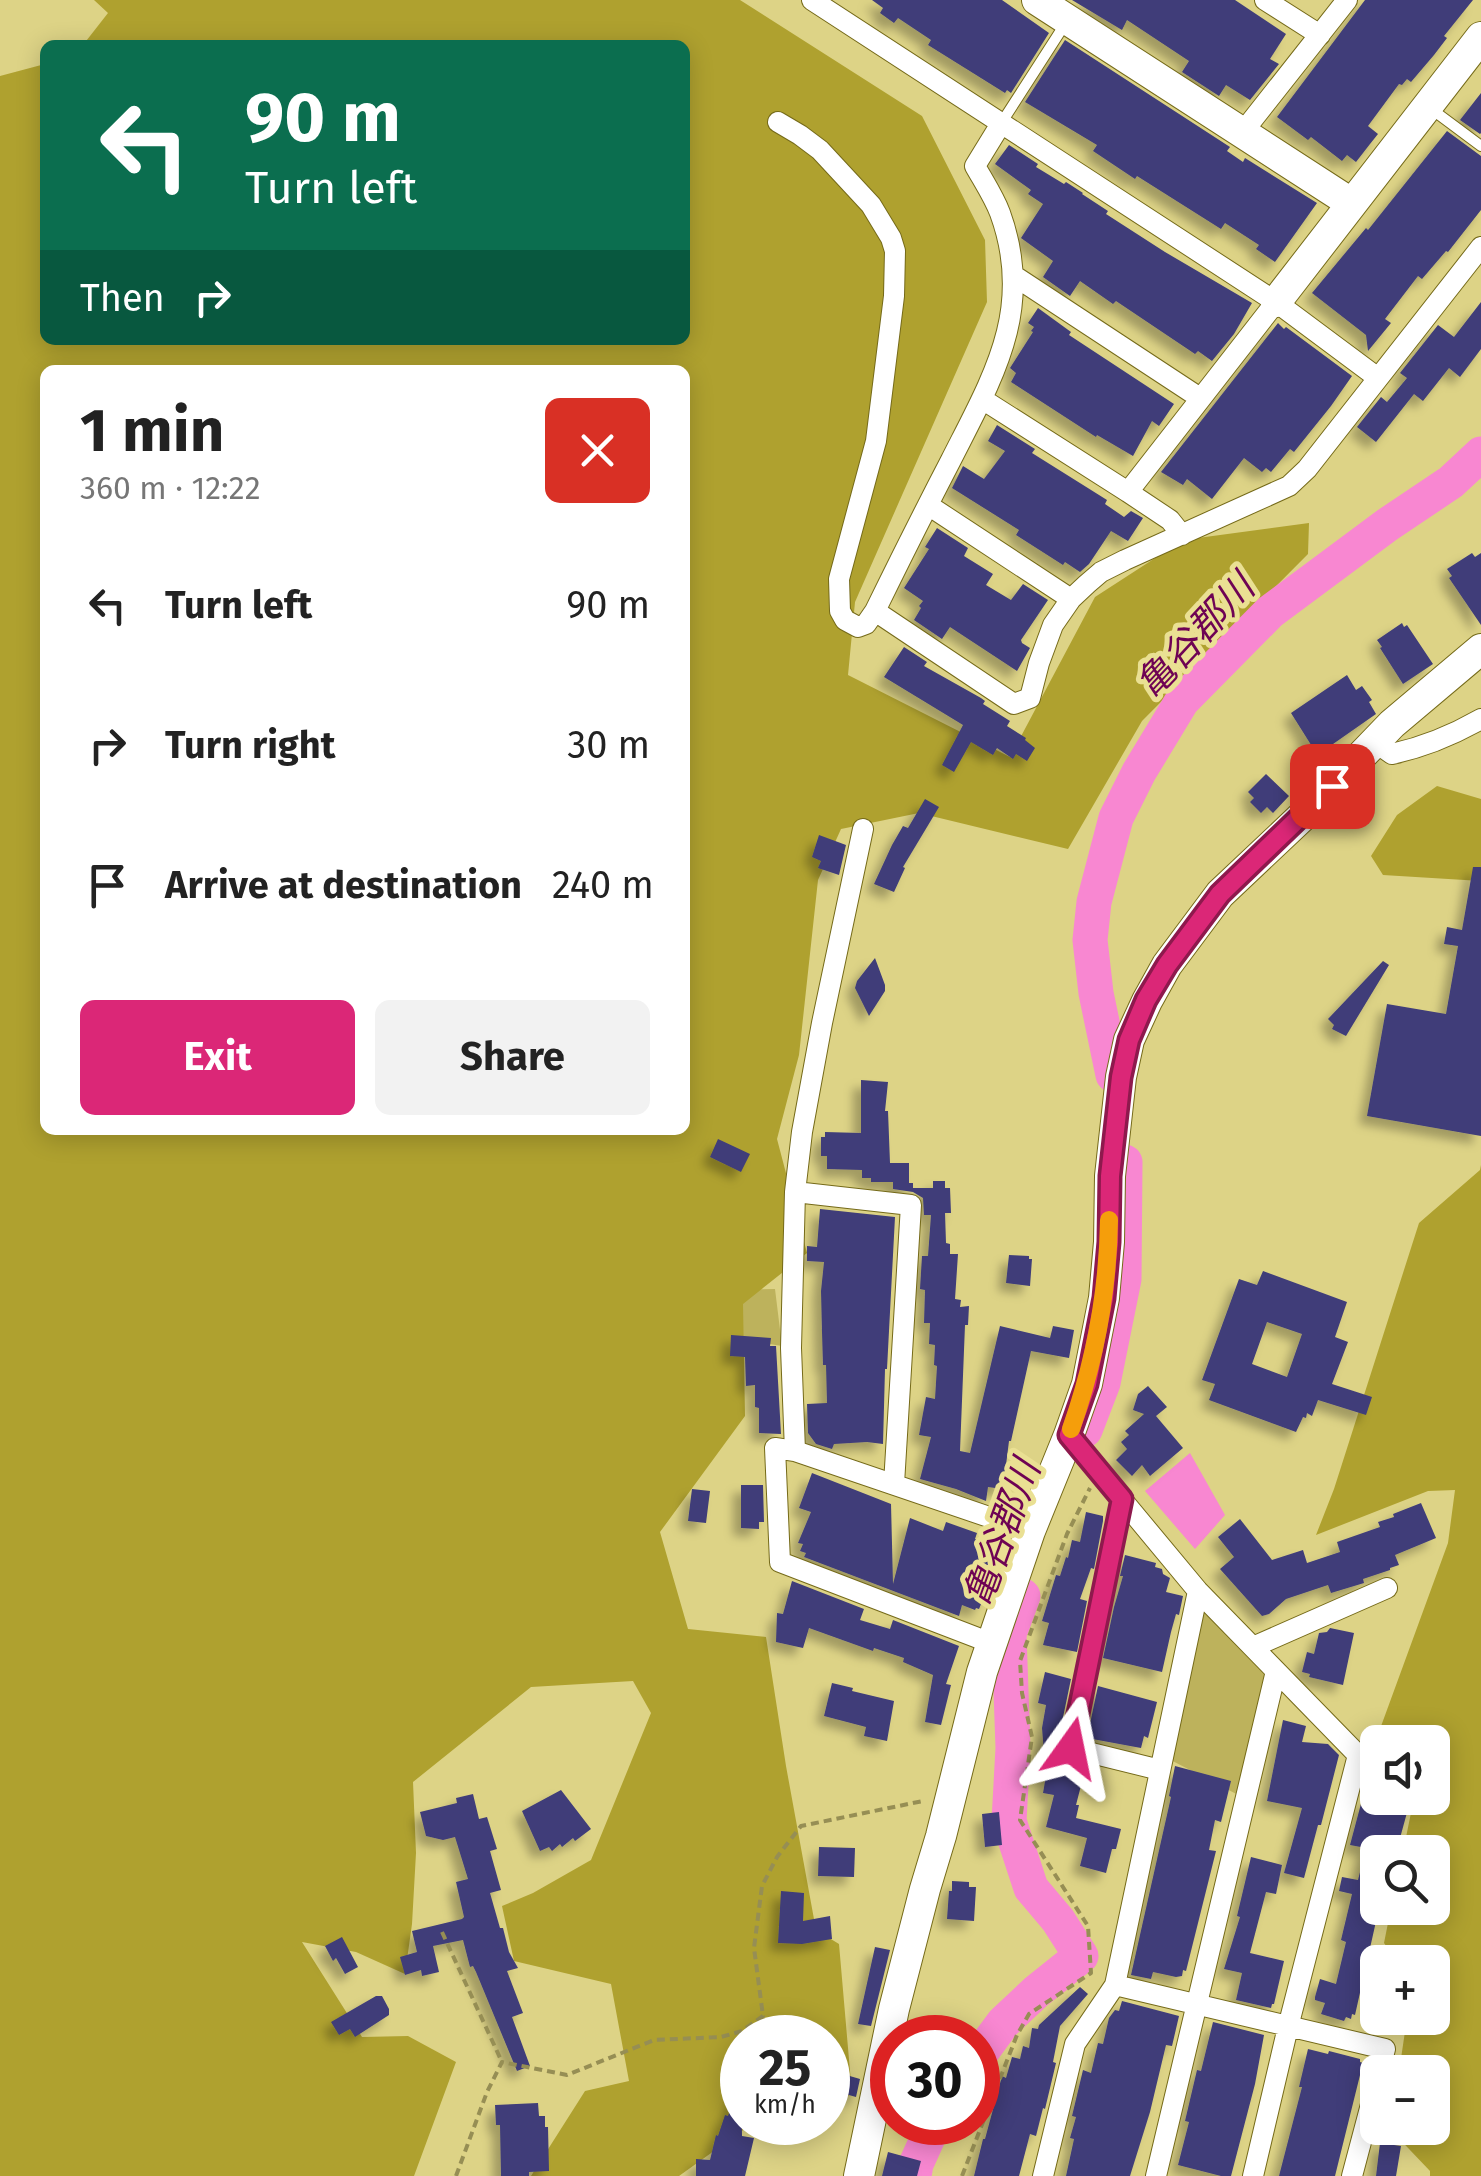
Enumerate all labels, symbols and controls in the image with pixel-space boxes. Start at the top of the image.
text: 90 m [245,76,401,160]
icon: left [80,80,210,210]
text: Turn left [245,161,417,215]
icon: right [185,270,240,325]
text: Then [80,275,165,321]
text: 1 min [80,395,224,467]
button: close [545,398,650,503]
text: 360 m · 12:22 [80,469,260,507]
water label: 亀谷郡川 [1126,562,1266,707]
icon: left [80,578,135,633]
text: Turn left [165,582,312,628]
text: 90 m [566,582,650,628]
icon: right [80,718,135,773]
text: Turn right [165,722,335,768]
text: 30 m [567,722,650,768]
pin [1290,744,1375,829]
icon: arrive [1305,759,1360,814]
icon: arrive [80,858,135,913]
text: Arrive at destination [165,862,522,908]
text: 240 m [552,862,654,908]
button: Exit [80,1000,355,1115]
button: Share [375,1000,650,1115]
water label: 亀谷郡川 [954,1450,1051,1612]
position arrow [1019,1696,1123,1800]
map controls [1360,1725,1450,2145]
button: sound [1360,1725,1450,1815]
button: search [1360,1835,1450,1925]
button: + [1360,1945,1450,2035]
speed limit sign: 30 [870,2015,1000,2145]
text: 25 [759,2038,811,2098]
button: − [1360,2055,1450,2145]
text: km/h [754,2090,816,2120]

